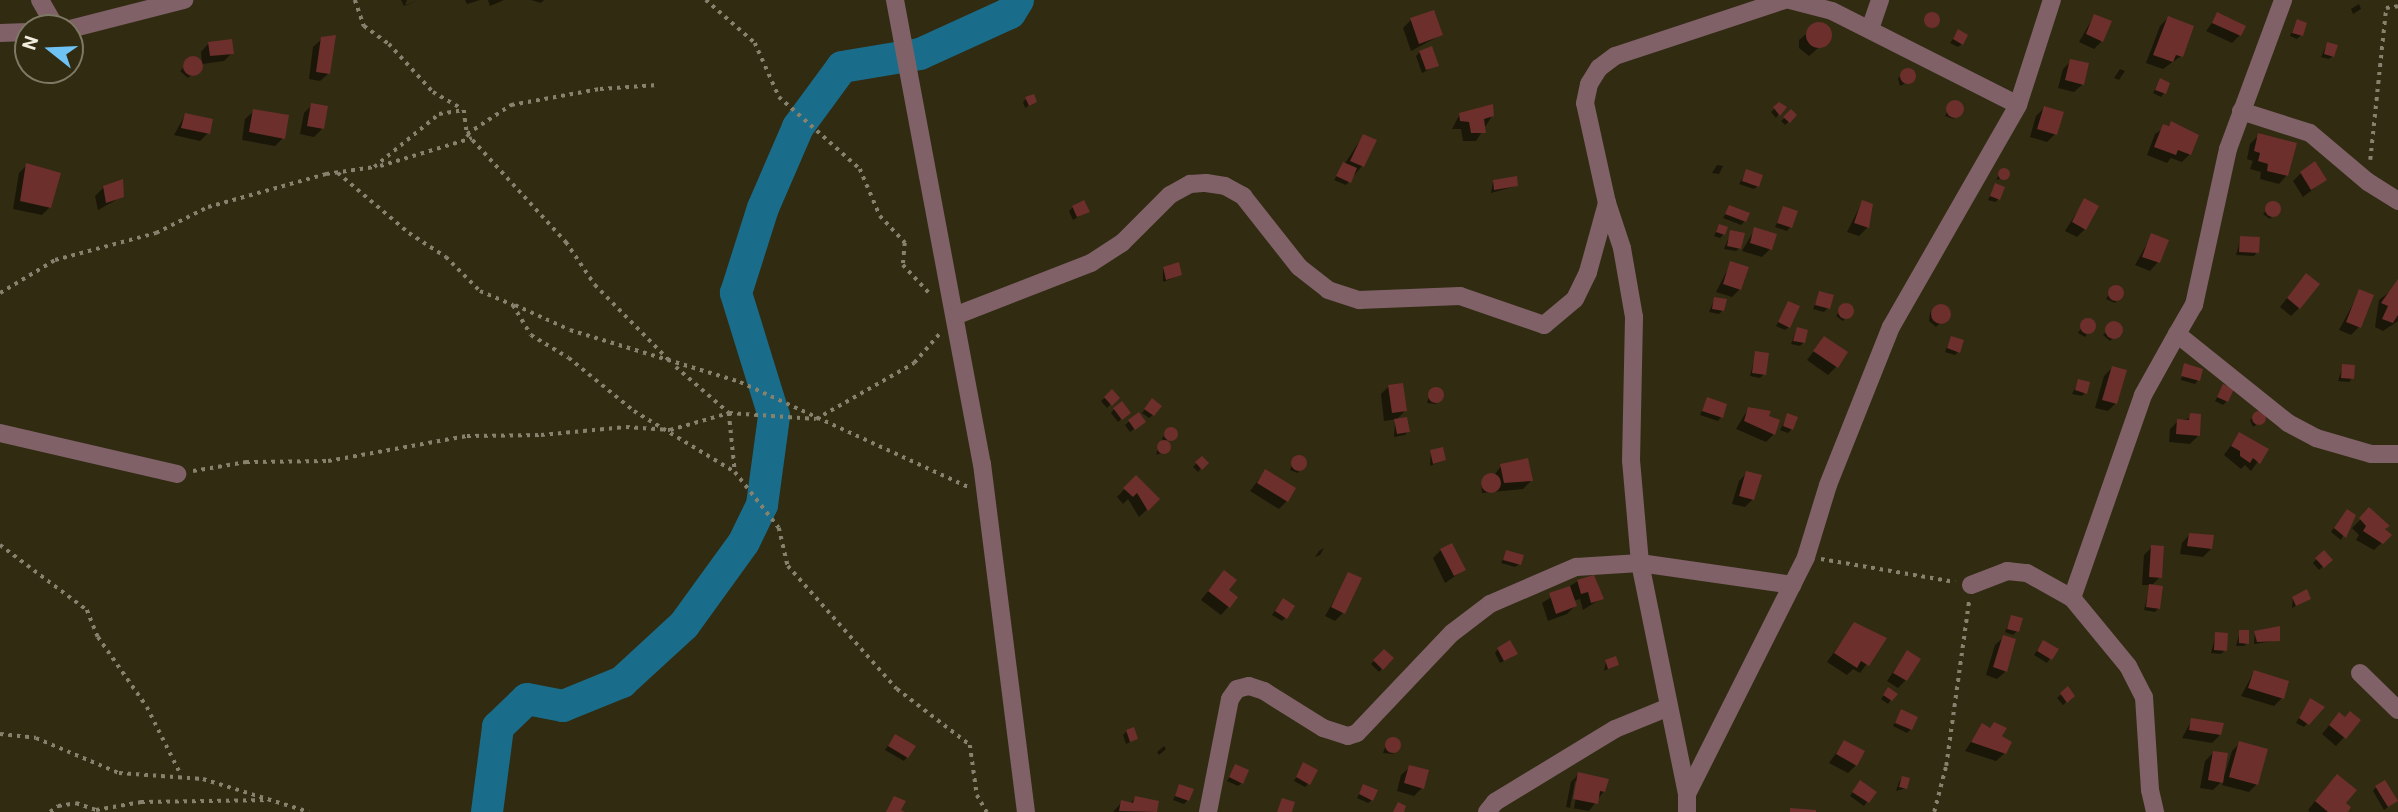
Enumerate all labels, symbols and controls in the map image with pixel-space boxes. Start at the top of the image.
north arrow [14,14,84,84]
text: N [17,33,43,53]

